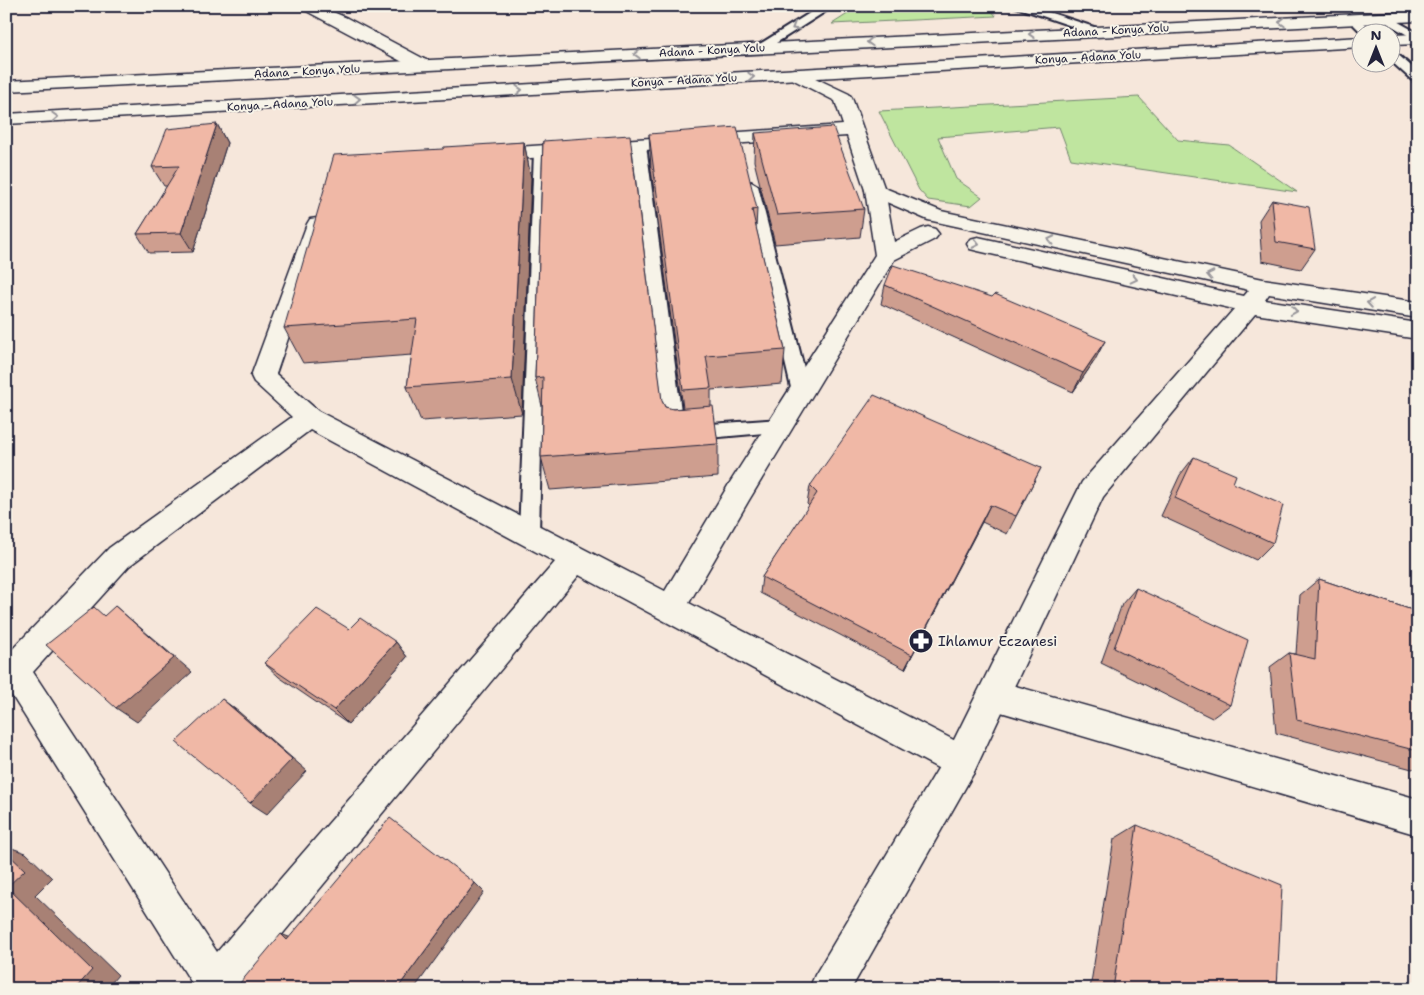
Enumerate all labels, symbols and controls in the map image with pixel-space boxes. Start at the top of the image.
one-way arrow [1277,17,1285,28]
one-way arrow [792,20,801,30]
street label: Adana - Konya Yolu [1062,20,1170,41]
north arrow [1352,22,1402,72]
text: N [1370,26,1382,44]
one-way arrow [1028,29,1036,40]
one-way arrow [865,36,873,47]
street label: Adana - Konya Yolu [658,40,766,61]
street label: Konya - Adana Yolu [1034,47,1142,68]
one-way arrow [633,48,641,59]
street label: Adana - Konya Yolu [253,61,361,82]
street label: Konya - Adana Yolu [630,70,738,91]
one-way arrow [748,71,756,82]
one-way arrow [515,84,523,95]
street label: Konya - Adana Yolu [226,94,334,115]
one-way arrow [353,94,361,105]
one-way arrow [51,111,59,122]
one-way arrow [1046,236,1055,246]
one-way arrow [971,238,980,249]
one-way arrow [1205,270,1214,280]
one-way arrow [1130,273,1139,284]
one-way arrow [1365,298,1373,309]
one-way arrow [1289,306,1298,316]
pharmacy icon: Ihlamur Eczanesi [908,628,934,654]
place label: Ihlamur Eczanesi [938,632,1057,650]

